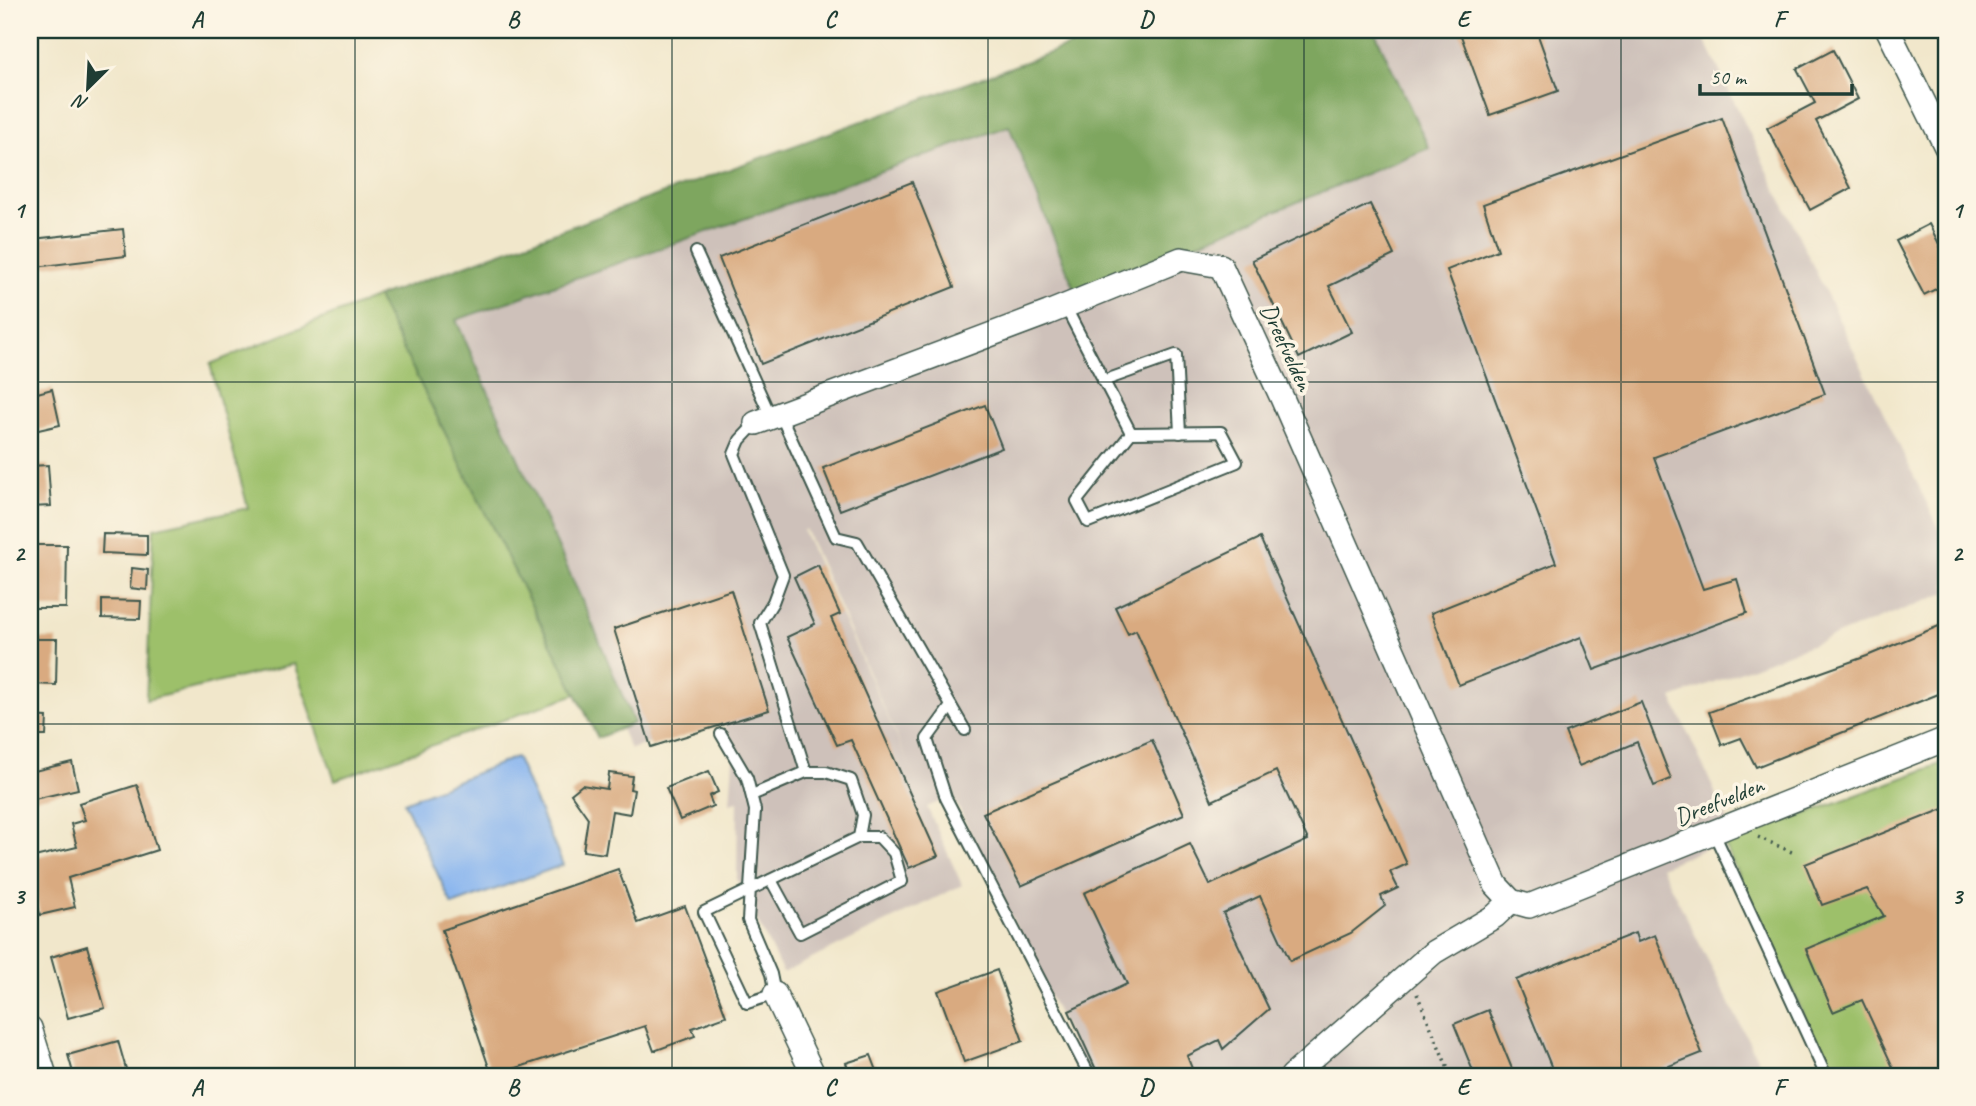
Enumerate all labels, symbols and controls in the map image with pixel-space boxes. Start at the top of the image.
text: A [191,5,205,34]
text: B [507,5,521,34]
text: C [825,5,839,34]
text: D [1139,5,1155,34]
text: E [1457,5,1473,34]
text: F [1774,5,1790,34]
north arrow [52,52,122,122]
scale bar [1700,52,1852,96]
text: 50 m [1710,64,1748,90]
text: N [68,88,92,116]
text: 1 [14,196,27,225]
text: 1 [1952,196,1965,225]
street label: Dreefvelden [1254,298,1321,397]
text: 2 [14,539,27,568]
text: 2 [1952,539,1965,568]
street label: Dreefvelden [1670,769,1769,832]
text: 3 [14,882,27,911]
text: 3 [1952,882,1965,911]
text: A [191,1073,205,1102]
text: B [507,1073,521,1102]
text: C [825,1073,839,1102]
text: D [1139,1073,1155,1102]
text: E [1457,1073,1473,1102]
text: F [1774,1073,1790,1102]

